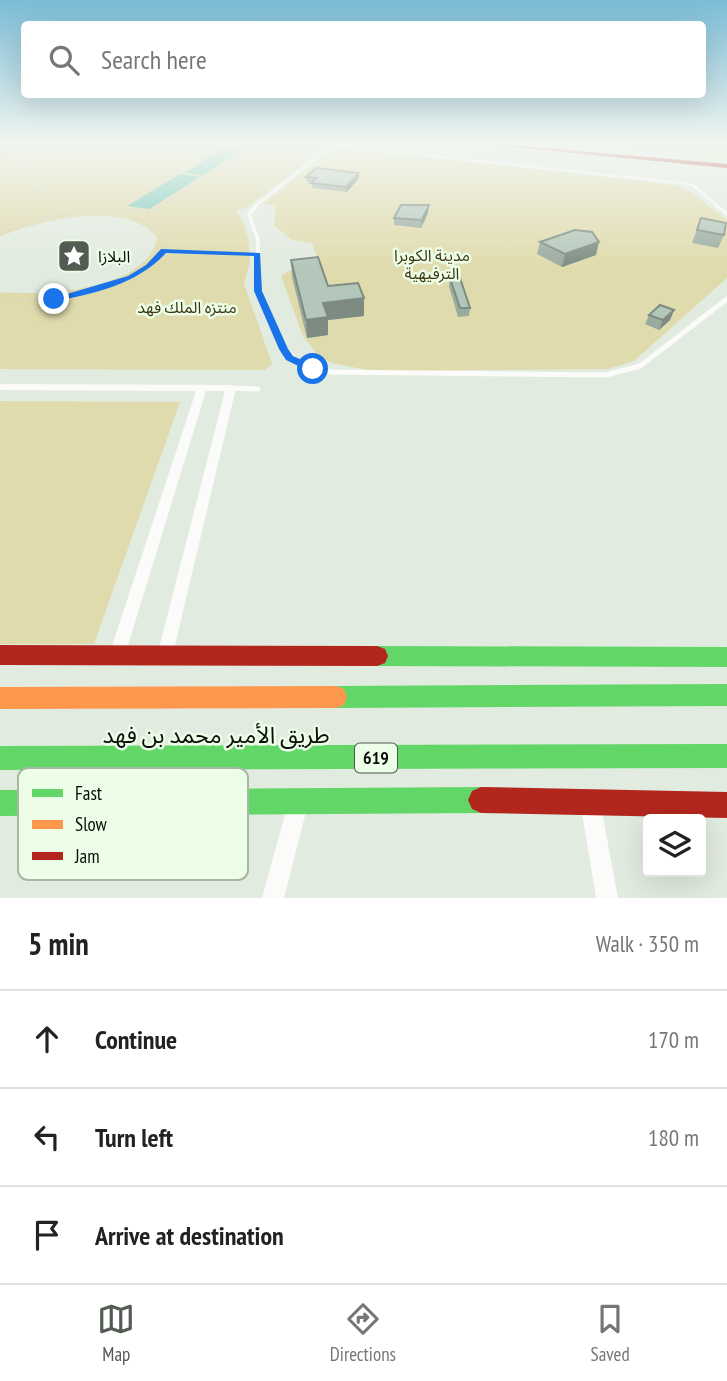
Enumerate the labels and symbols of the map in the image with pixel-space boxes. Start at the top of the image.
place icon: البلازا [55,237,93,275]
park label: مدينة الكوبرا الترفيهية [394,245,470,283]
place label: البلازا [98,246,130,266]
route end [38,283,69,314]
park label: منتزه الملك فهد [137,297,237,317]
route start [297,353,328,384]
street label: طريق الأمير محمد بن فهد [103,720,330,749]
road number: 619 [355,744,397,772]
legend [18,768,248,880]
text: Fast [75,781,103,805]
text: Slow [75,812,108,836]
text: Jam [74,844,100,868]

